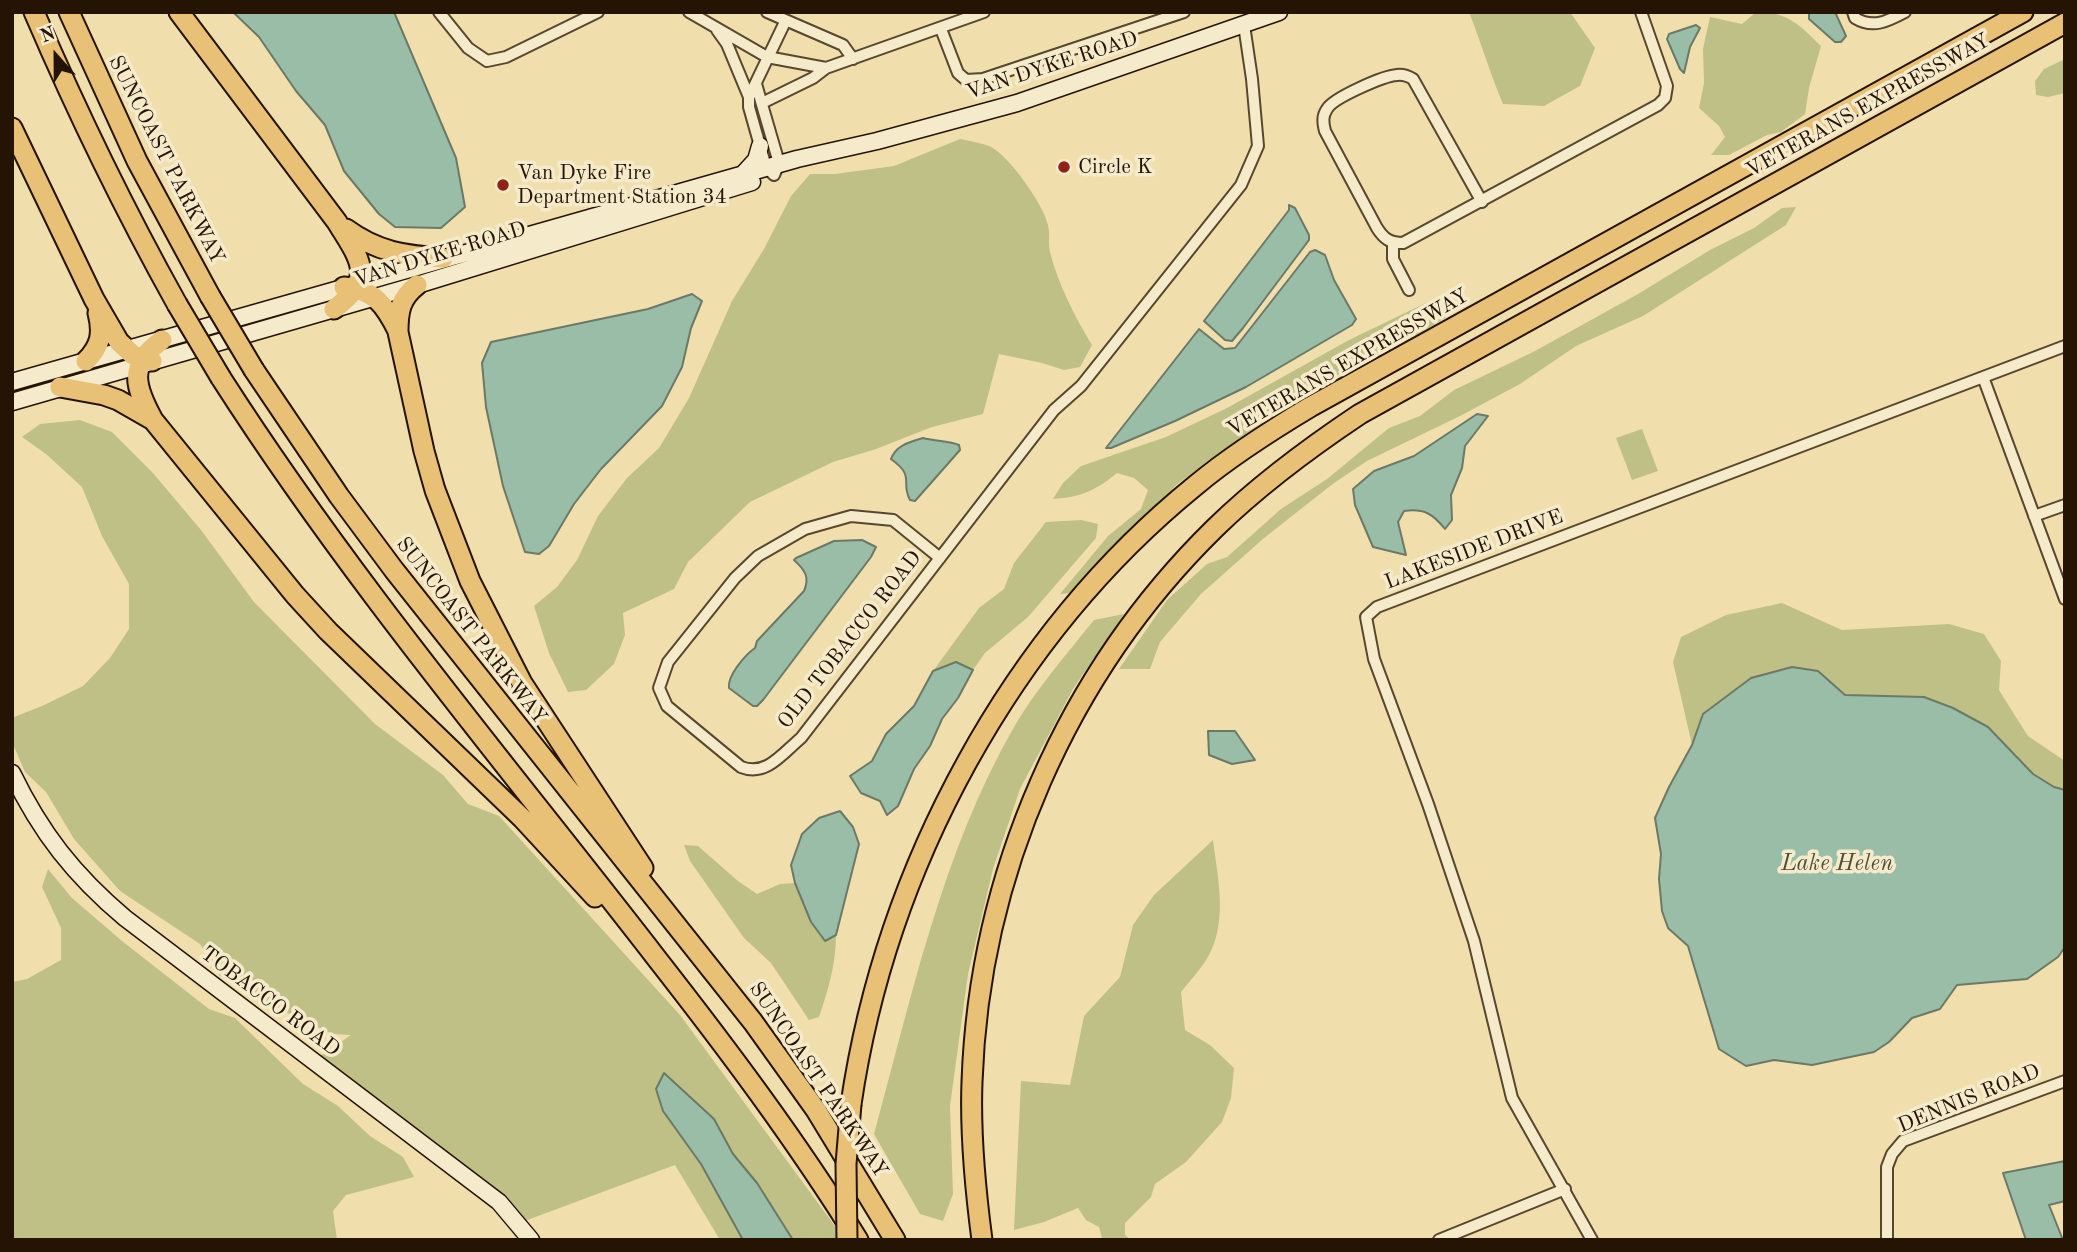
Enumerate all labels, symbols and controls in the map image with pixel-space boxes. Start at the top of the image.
north arrow [21,21,91,91]
text: N [38,24,58,47]
street label: VAN DYKE ROAD [963,26,1141,106]
street label: VETERANS EXPRESSWAY [1742,28,1994,184]
street label: SUNCOAST PARKWAY [102,52,230,268]
place label: Circle K [1078,154,1153,180]
marker: Circle K [1056,159,1072,175]
place label: Van Dyke Fire Department Station 34 [517,160,727,210]
marker: Van Dyke Fire Department Station 34 [495,177,511,193]
street label: VAN DYKE ROAD [351,217,529,293]
street label: VETERANS EXPRESSWAY [1223,283,1473,443]
street label: LAKESIDE DRIVE [1381,504,1567,596]
street label: SUNCOAST PARKWAY [390,532,552,730]
street label: OLD TOBACCO ROAD [773,546,927,734]
water label: Lake Helen [1781,850,1893,878]
street label: TOBACCO ROAD [195,941,345,1063]
street label: SUNCOAST PARKWAY [743,977,893,1183]
street label: DENNIS ROAD [1894,1059,2044,1139]

